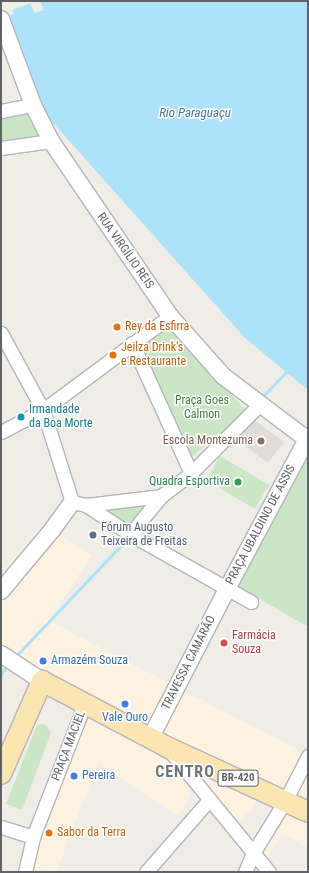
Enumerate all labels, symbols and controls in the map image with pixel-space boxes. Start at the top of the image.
water label: Rio Paraguaçu [159,105,231,121]
street label: RUA VIRGÍLIO REIS [94,210,156,292]
place label: Rey da Esfirra [125,320,189,334]
marker: Rey da Esfirra [112,322,122,332]
place label: Jeilza Drink's e Restaurante [121,341,186,369]
marker: Jeilza Drink's e Restaurante [108,350,118,360]
park label: Praça Goes Calmon [175,394,229,422]
place label: Irmandade da Boa Morte [29,403,93,431]
marker: Irmandade da Boa Morte [16,412,26,422]
place label: Escola Montezuma [163,434,253,448]
marker: Escola Montezuma [256,436,266,446]
street label: PRAÇA UBALDINO DE ASSIS [223,463,299,587]
place label: Quadra Esportiva [149,475,230,489]
marker: Quadra Esportiva [233,477,243,487]
place label: Fórum Augusto Teixeira de Freitas [101,521,187,549]
marker: Fórum Augusto Teixeira de Freitas [88,530,98,540]
street label: TRAVESSA CAMARÃO [159,613,219,713]
place label: Farmácia Souza [232,629,276,657]
marker: Farmácia Souza [219,638,229,648]
place label: Armazém Souza [51,654,128,668]
marker: Armazém Souza [38,656,48,666]
marker: Vale Ouro [120,699,130,709]
street label: PRAÇA MACIEL [49,709,89,783]
place label: Vale Ouro [102,711,148,725]
district label: CENTRO [155,762,215,782]
place label: Pereira [82,769,115,783]
road number: BR-420 [217,769,259,787]
marker: Pereira [69,771,79,781]
place label: Sabor da Terra [57,826,126,840]
marker: Sabor da Terra [44,828,54,838]

